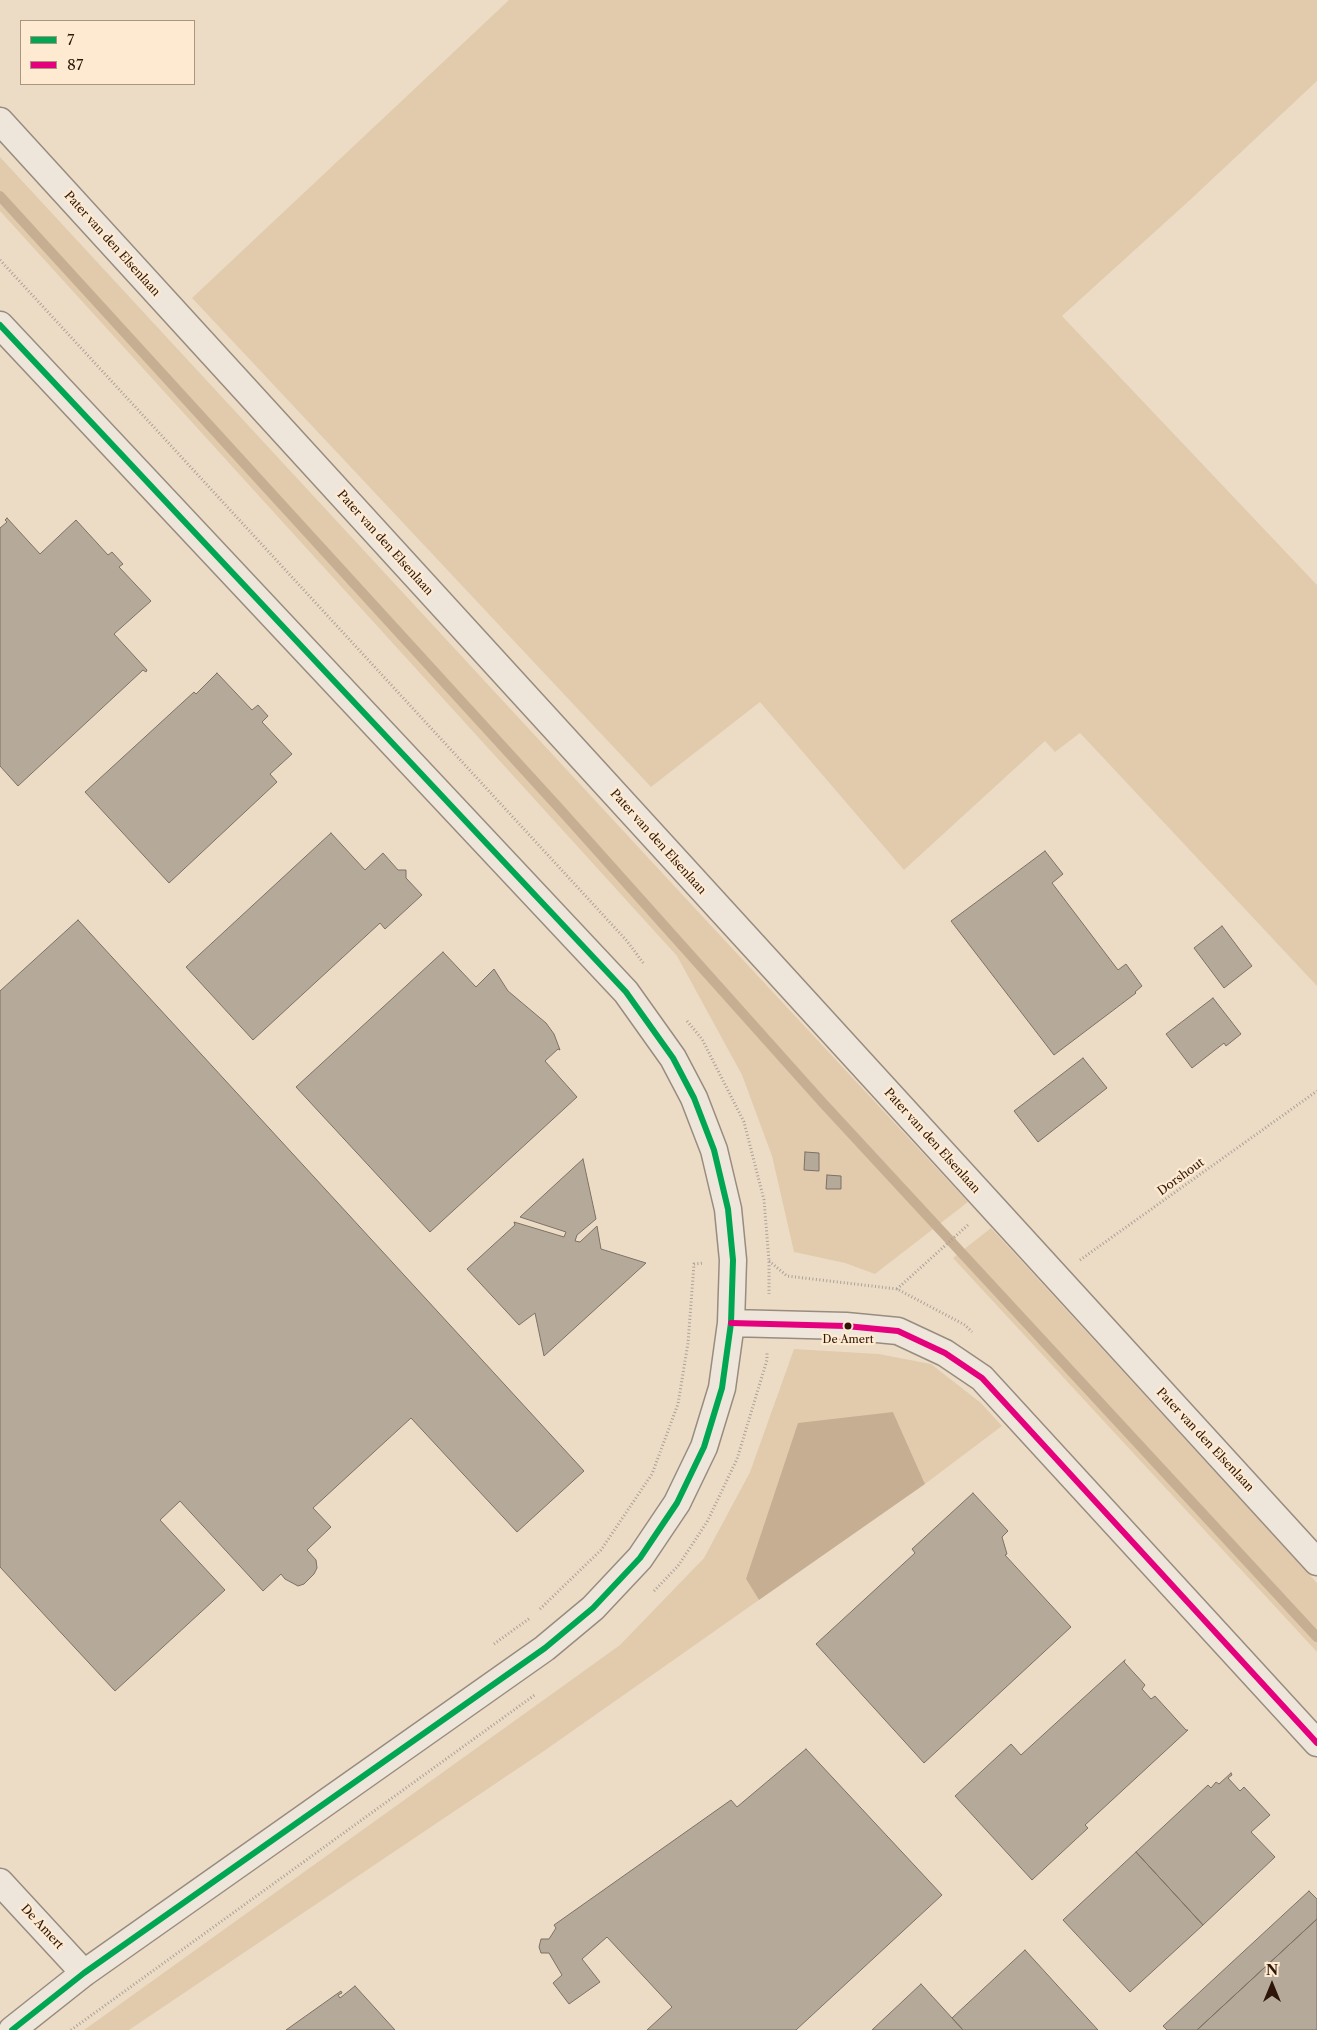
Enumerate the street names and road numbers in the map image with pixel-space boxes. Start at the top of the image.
street label: Pater van den Elsenlaan [61,189,163,299]
street label: Pater van den Elsenlaan [334,488,436,598]
street label: Pater van den Elsenlaan [607,787,709,897]
street label: Pater van den Elsenlaan [881,1086,983,1196]
street label: Dorshout [1155,1155,1207,1199]
street label: Pater van den Elsenlaan [1153,1385,1257,1495]
street label: De Amert [18,1902,66,1952]

